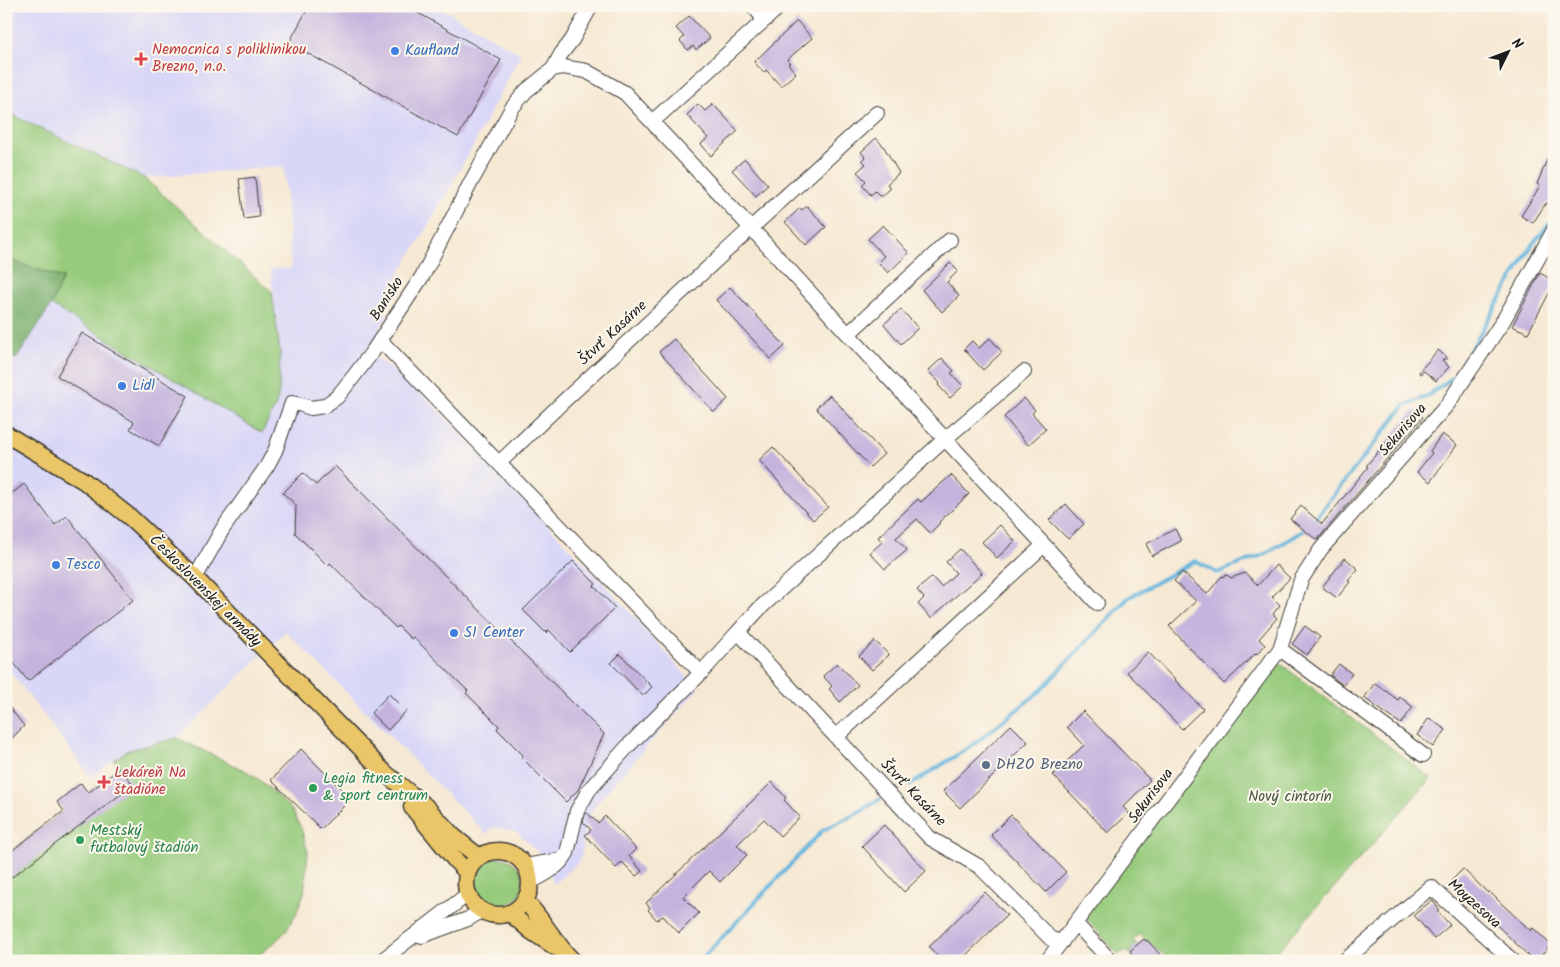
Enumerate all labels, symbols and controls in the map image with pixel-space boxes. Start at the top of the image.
north arrow [1482,28,1532,78]
text: N [1506,33,1528,55]
place label: Nemocnica s poliklinikou Brezno, n.o. [152,38,306,79]
place label: Kaufland [405,39,459,63]
marker: Kaufland [389,45,401,57]
marker: Nemocnica s poliklinikou Brezno, n.o. [134,52,148,66]
street label: Banisko [364,272,410,326]
street label: Štvrť Kasárne [573,295,653,371]
place label: Lidl [132,374,155,398]
marker: Lidl [116,380,128,392]
street label: Sekurisova [1373,398,1433,462]
street label: Československej armády [143,529,267,653]
place label: Tesco [66,553,101,577]
marker: Tesco [50,559,62,571]
place label: S1 Center [464,621,525,645]
marker: S1 Center [448,627,460,639]
place label: DHZO Brezno [996,753,1083,777]
street label: Štvrť Kasárne [874,754,952,833]
marker: DHZO Brezno [980,759,992,771]
place label: Lekáreň Na štadióne [114,761,186,802]
street label: Sekurisova [1122,763,1180,829]
place label: Legia fitness & sport centrum [323,767,428,808]
marker: Lekáreň Na štadióne [98,776,110,788]
marker: Legia fitness & sport centrum [307,782,319,794]
park label: Nový cintorín [1248,785,1332,809]
place label: Mestský futbalový štadión [90,819,198,860]
marker: Mestský futbalový štadión [74,834,86,846]
street label: Moyzesova [1442,873,1506,935]

